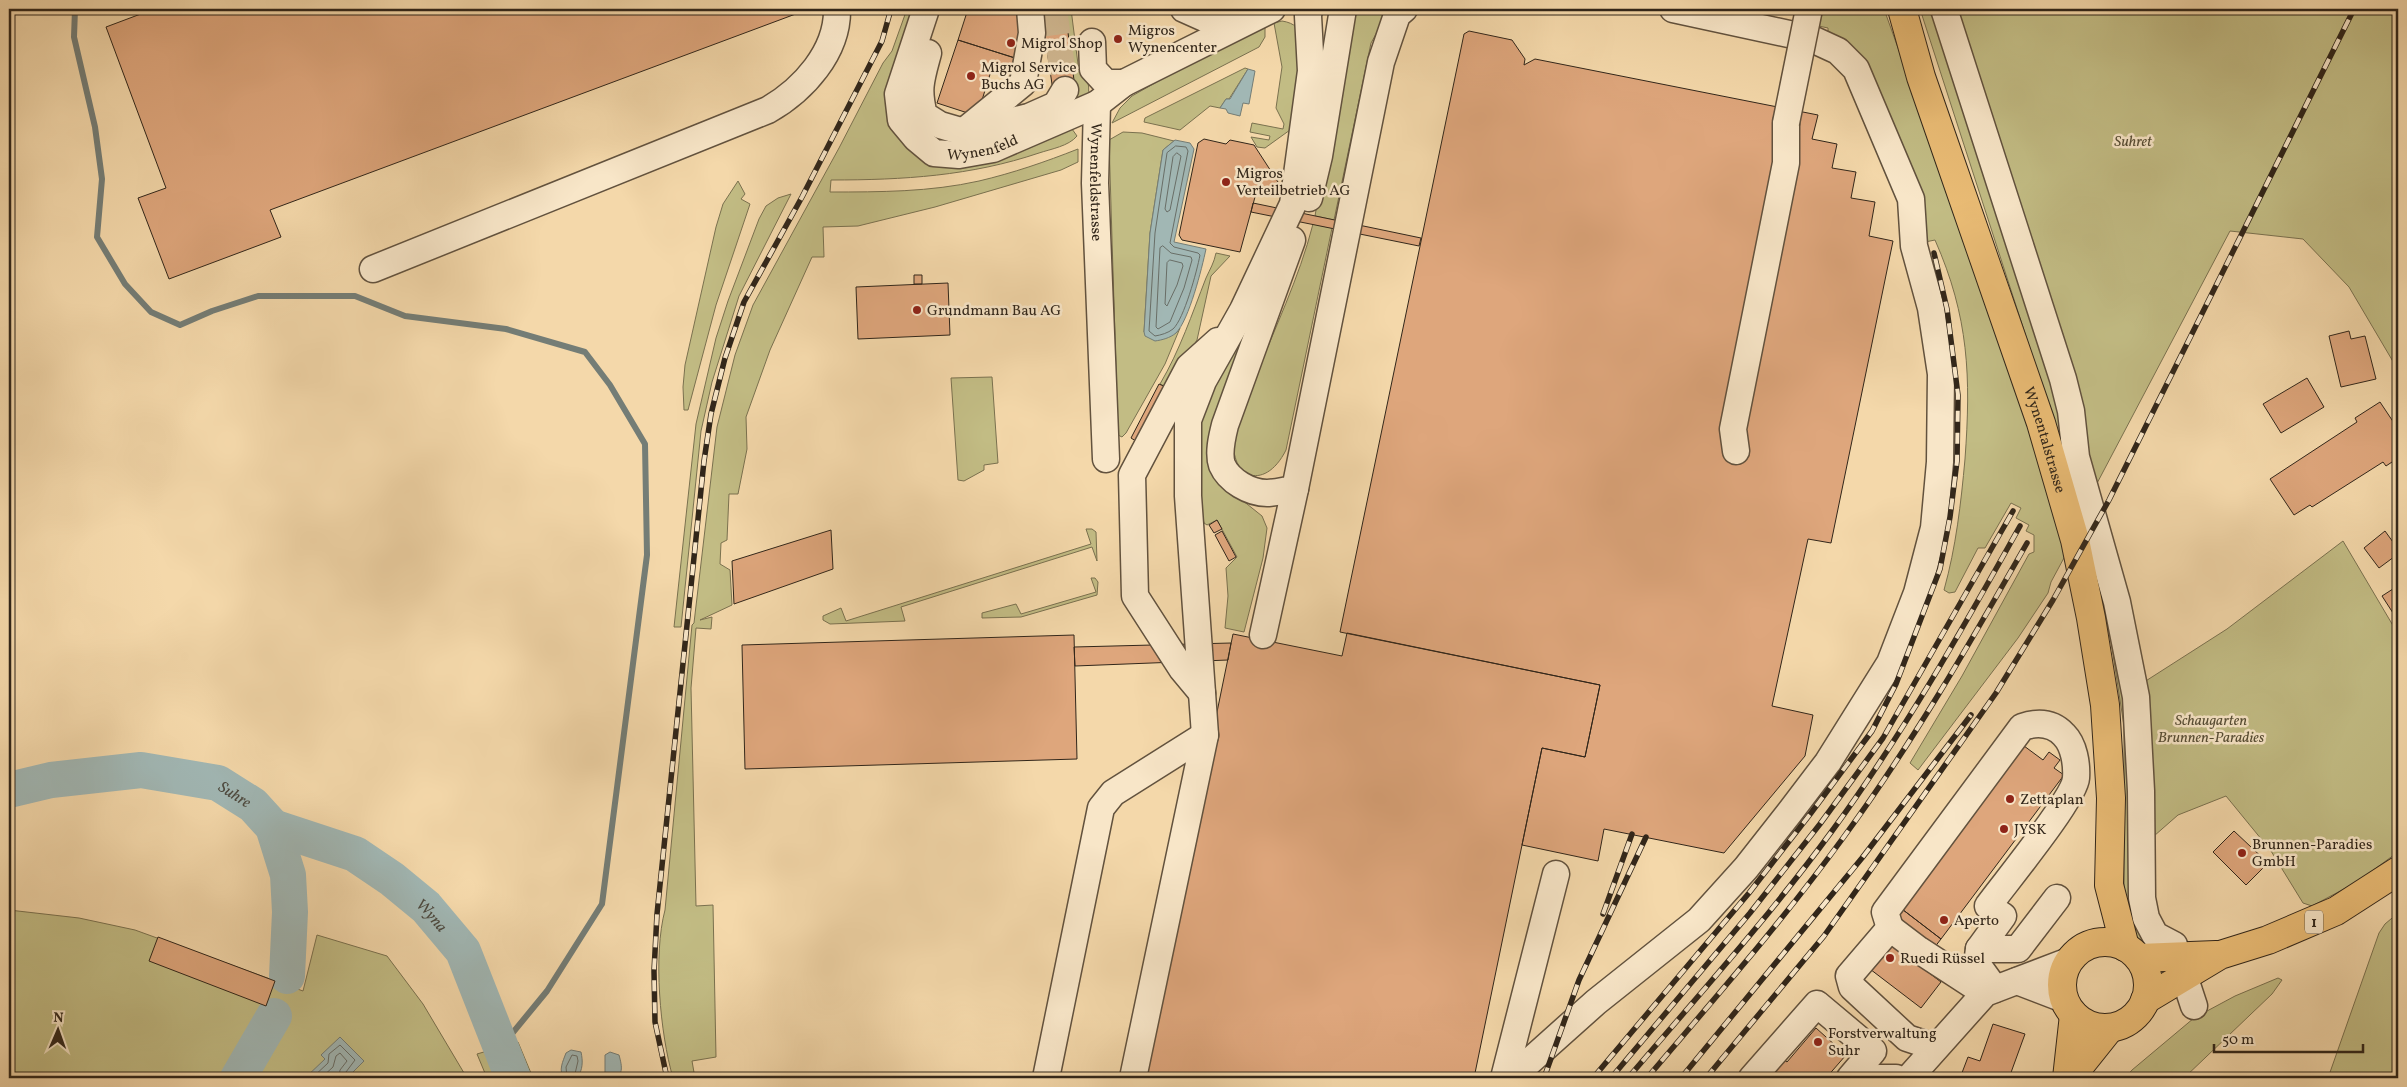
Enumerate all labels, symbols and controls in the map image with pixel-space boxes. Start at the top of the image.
place label: Migros Wynencenter [1128,21,1217,59]
marker: Migros Wynencenter [1112,33,1124,45]
place label: Migrol Shop [1021,34,1103,55]
marker: Migrol Shop [1005,37,1017,49]
place label: Migrol Service Buchs AG [981,58,1077,96]
marker: Migrol Service Buchs AG [965,70,977,82]
street label: Wynenfeldstrasse [1083,123,1106,242]
street label: Wynenfeld [946,130,1022,167]
park label: Suhret [2114,132,2153,153]
place label: Migros Verteilbetrieb AG [1236,164,1350,202]
marker: Migros Verteilbetrieb AG [1220,176,1232,188]
place label: Grundmann Bau AG [927,301,1061,322]
marker: Grundmann Bau AG [911,304,923,316]
street label: Wynentalstrasse [2017,384,2070,496]
park label: Schaugarten Brunnen-Paradies [2158,711,2265,749]
water label: Suhre [213,777,255,814]
place label: Zettaplan [2020,790,2084,811]
marker: Zettaplan [2004,793,2016,805]
place label: JYSK [2014,820,2047,841]
marker: JYSK [1998,823,2010,835]
place label: Brunnen-Paradies GmbH [2252,835,2372,873]
marker: Brunnen-Paradies GmbH [2236,847,2248,859]
water label: Wyna [411,894,452,938]
road number: 1 [2305,910,2323,934]
place label: Aperto [1954,911,1999,932]
marker: Aperto [1938,914,1950,926]
place label: Ruedi Rüssel [1900,949,1985,970]
marker: Ruedi Rüssel [1884,952,1896,964]
north arrow [32,1004,82,1054]
text: N [53,1009,64,1028]
scale bar [2214,1022,2363,1054]
place label: Forstverwaltung Suhr [1828,1024,1937,1062]
text: 50 m [2222,1030,2254,1051]
marker: Forstverwaltung Suhr [1812,1036,1824,1048]

